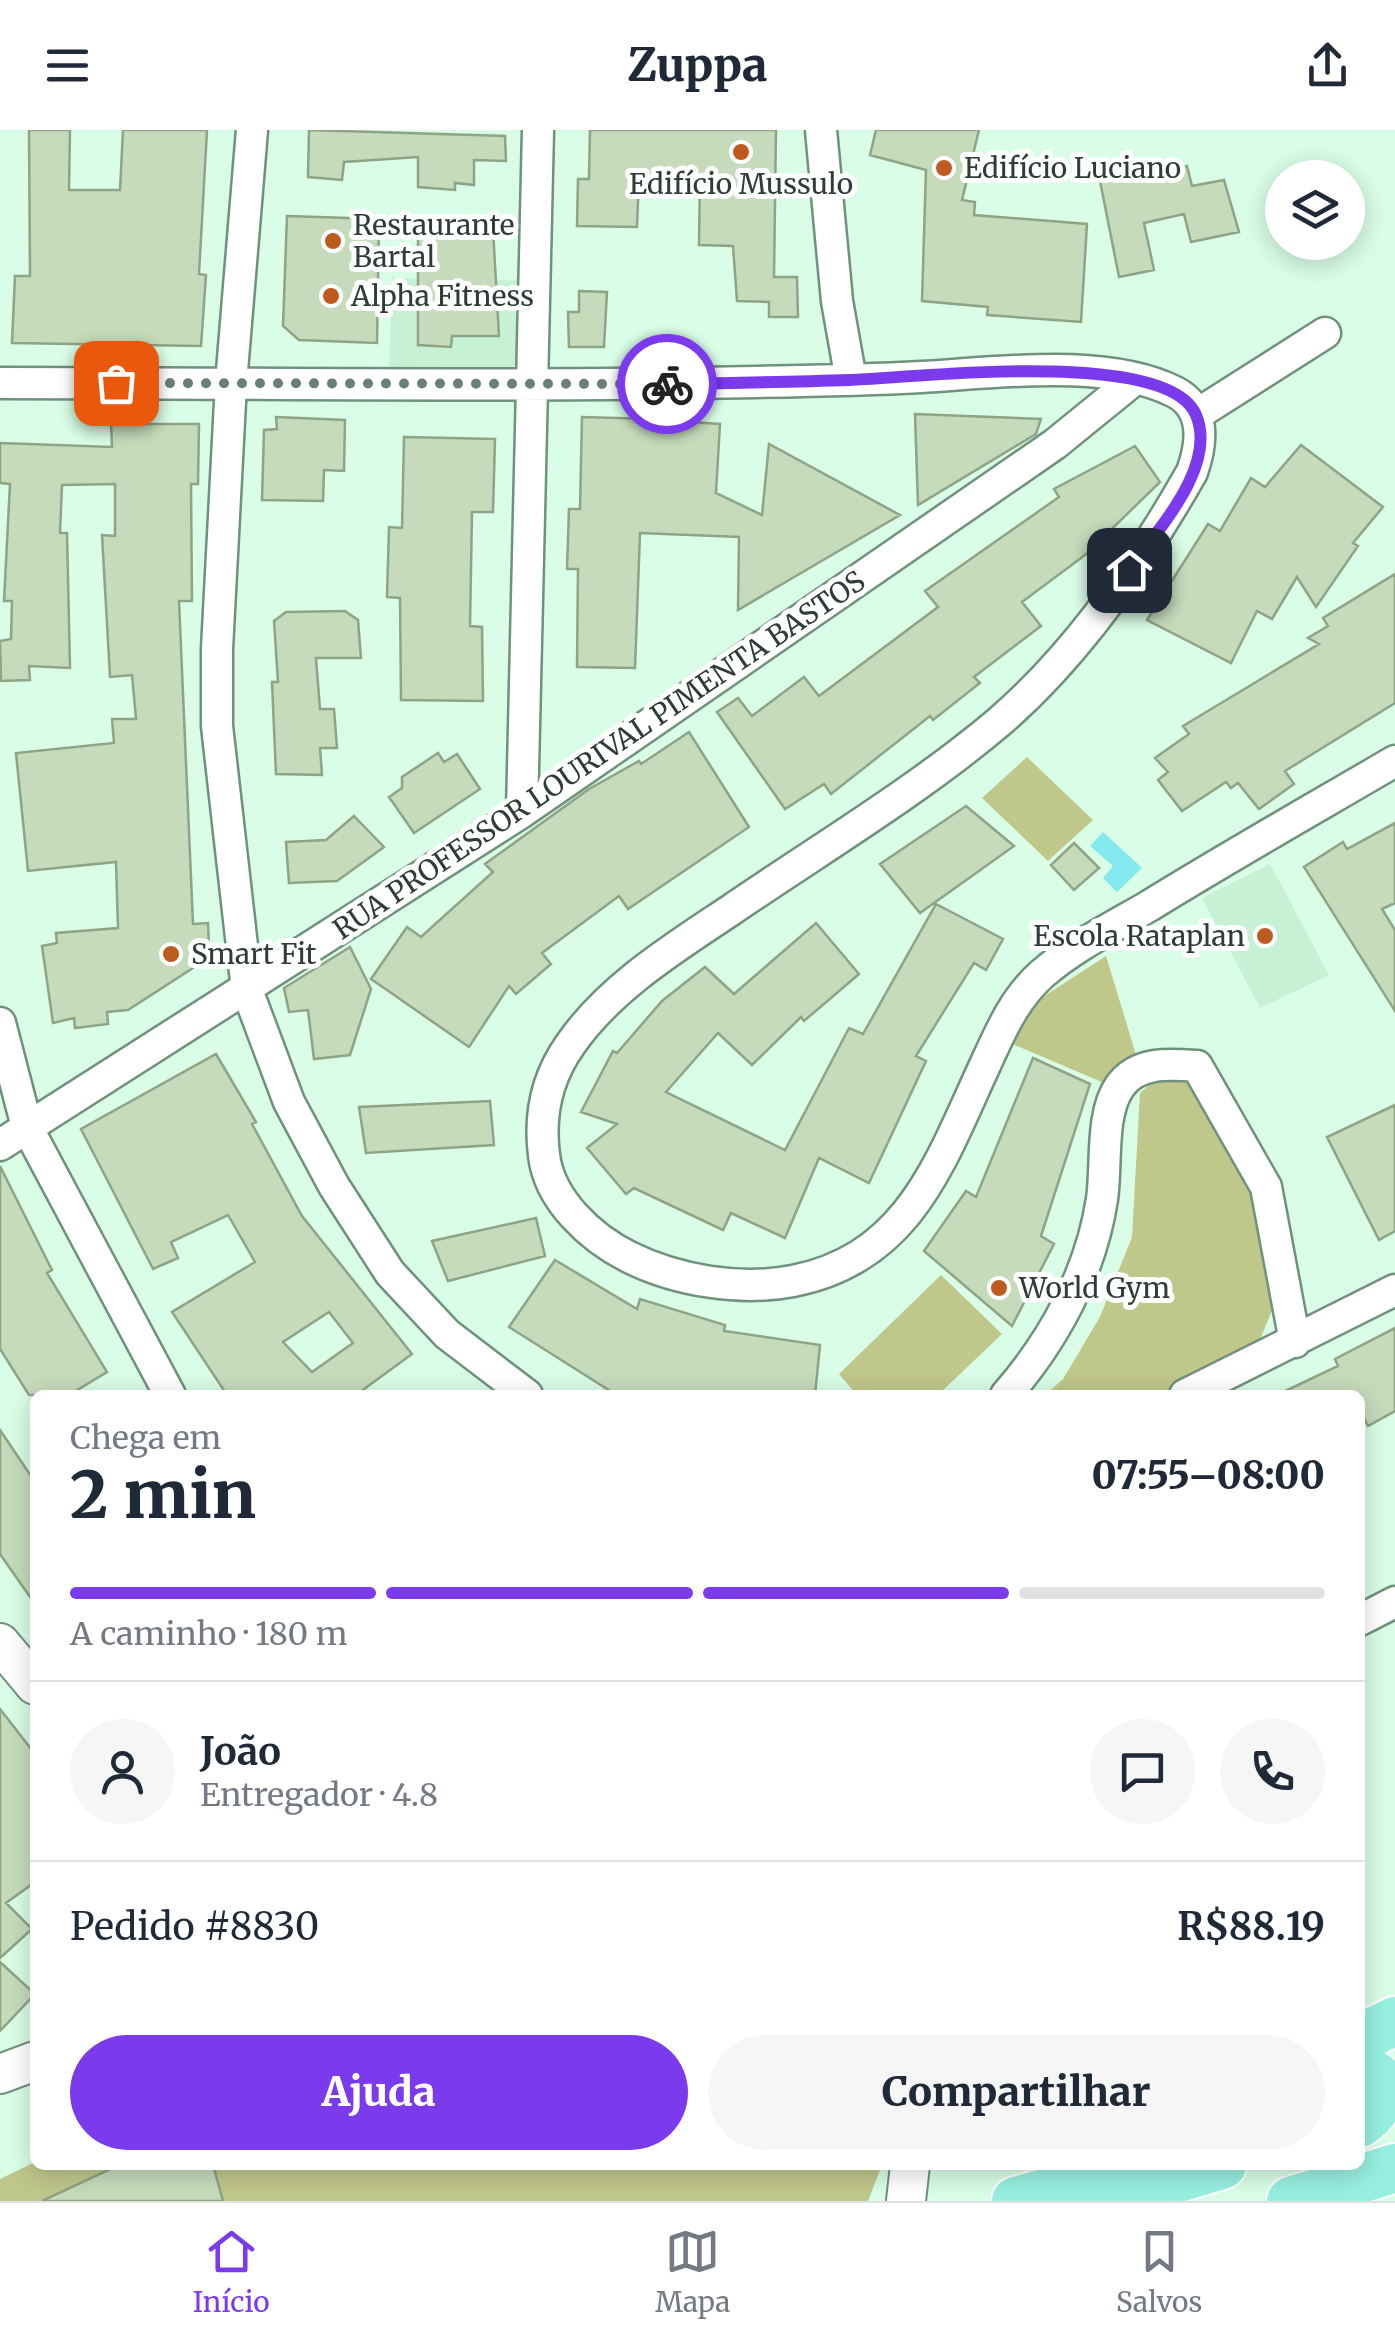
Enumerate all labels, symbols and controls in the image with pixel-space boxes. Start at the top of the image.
text: Zuppa [627,37,768,93]
icon: menu [40,38,95,93]
icon: share [1300,38,1355,93]
marker: Edifício Mussulo [730,141,752,163]
place label: Edifício Luciano [964,150,1181,186]
marker: Edifício Luciano [933,157,955,179]
map controls [1265,160,1365,260]
button: layers [1265,160,1365,260]
place label: Edifício Mussulo [629,166,853,202]
place label: Restaurante Bartal [353,207,514,275]
marker: Restaurante Bartal [322,230,344,252]
place label: Alpha Fitness [350,278,534,314]
marker: Alpha Fitness [320,285,342,307]
courier [617,334,717,434]
pin [74,341,159,426]
icon: bag [89,356,144,411]
icon: bike [640,357,695,412]
pin [1087,528,1172,613]
icon: home [1102,543,1157,598]
street label: RUA PROFESSOR LOURIVAL PIMENTA BASTOS [326,563,872,947]
place label: Escola Rataplan [1033,918,1245,954]
marker: Escola Rataplan [1254,925,1276,947]
place label: Smart Fit [191,936,317,972]
marker: Smart Fit [160,943,182,965]
place label: World Gym [1018,1270,1170,1306]
marker: World Gym [988,1277,1010,1299]
text: Chega em [70,1418,221,1458]
text: 07:55–08:00 [1092,1452,1325,1499]
text: 2 min [70,1454,256,1536]
text: A caminho · 180 m [70,1614,348,1654]
button: person [70,1719,175,1824]
button: chat [1090,1719,1195,1824]
button: phone [1220,1719,1325,1824]
text: João [200,1728,281,1775]
text: Entregador · 4.8 [200,1775,438,1815]
text: Pedido #8830 [70,1903,319,1950]
text: R$88.19 [1177,1903,1325,1950]
button: Ajuda [70,2035,688,2150]
button: Compartilhar [708,2035,1325,2150]
tab: Início [193,2224,270,2320]
tab: Mapa [655,2224,730,2320]
tab: Salvos [1116,2224,1202,2320]

